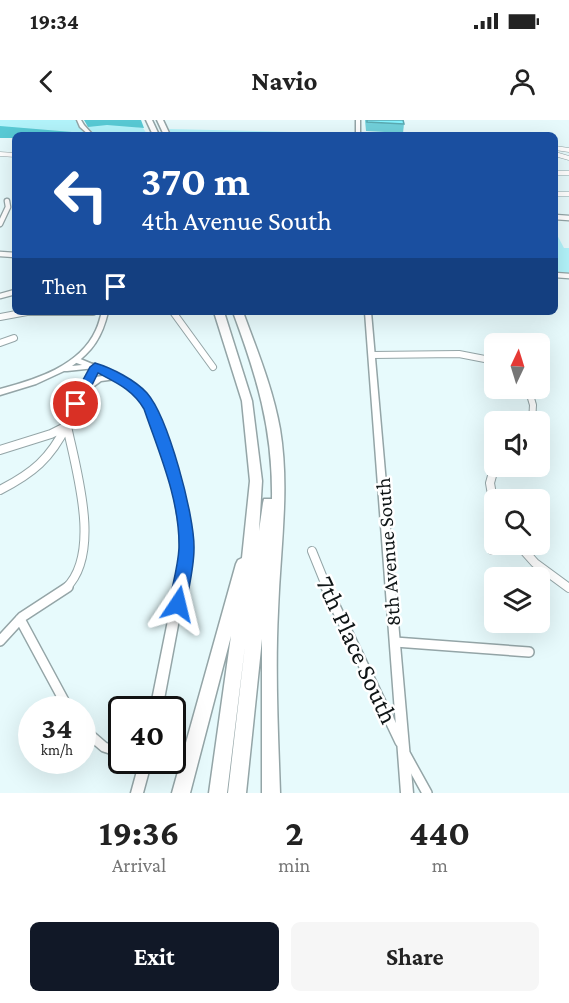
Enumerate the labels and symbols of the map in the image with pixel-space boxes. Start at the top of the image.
north arrow [484,333,550,399]
pin [50,378,101,429]
street label: 8th Avenue South [371,477,405,627]
position arrow [146,572,210,636]
street label: 7th Place South [310,572,404,728]
speed limit sign: 40 [108,696,186,774]

